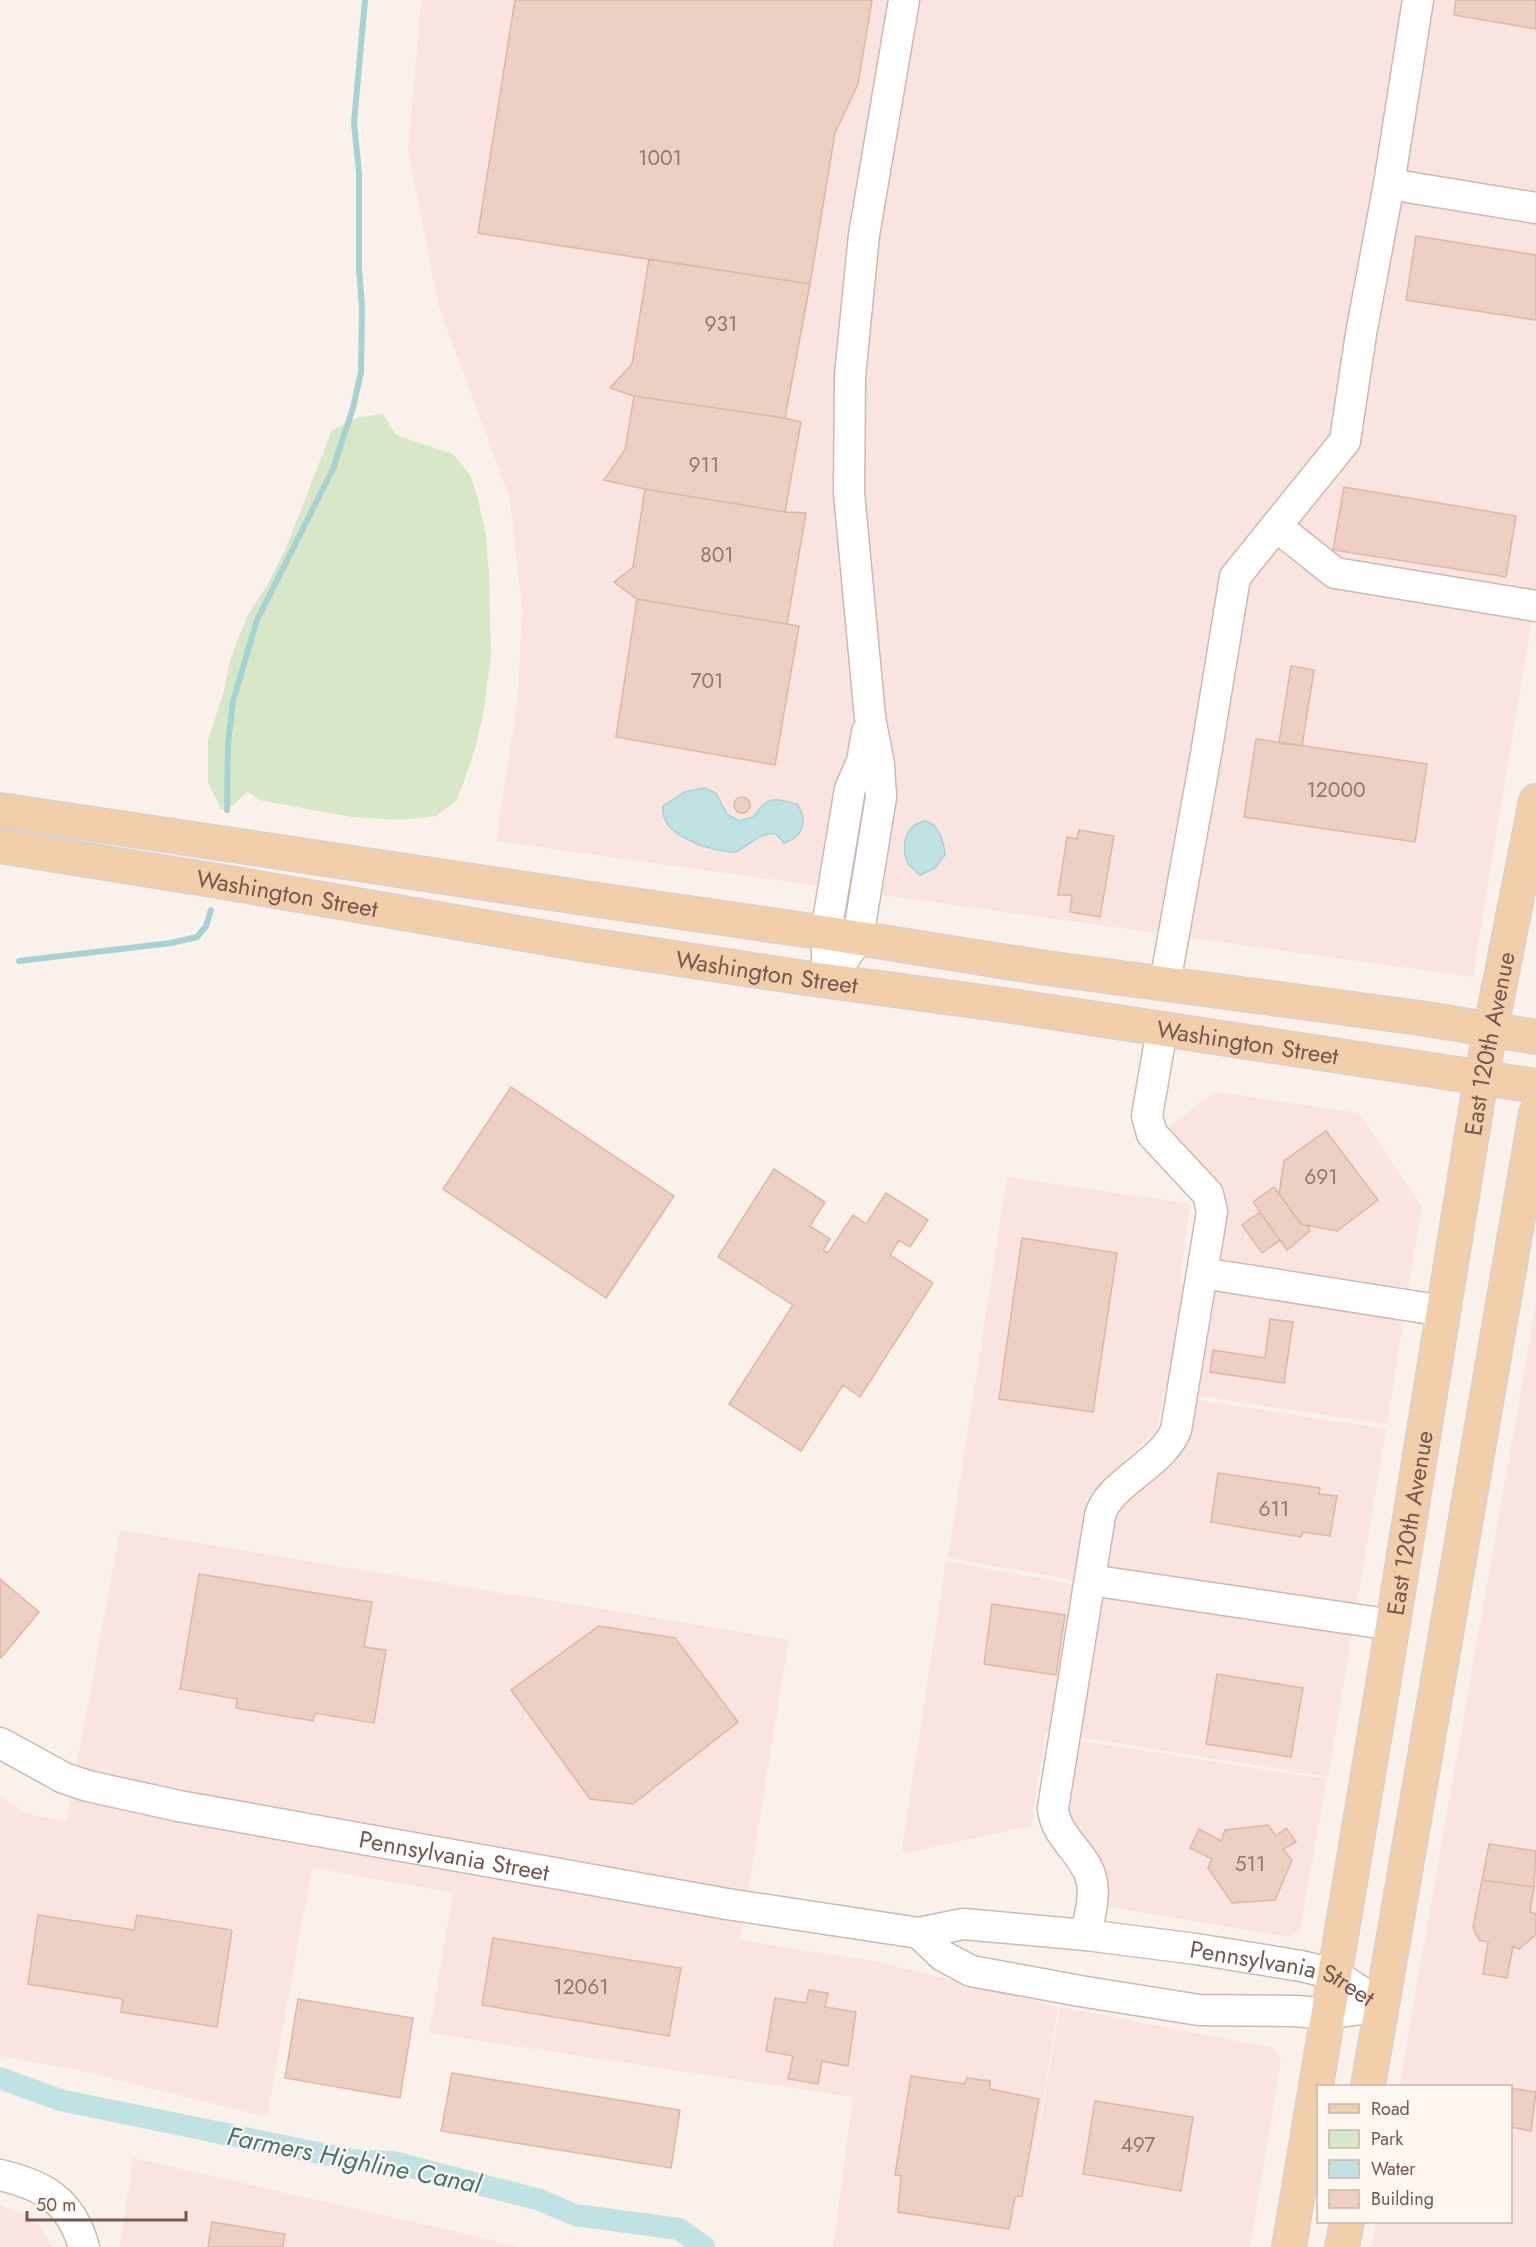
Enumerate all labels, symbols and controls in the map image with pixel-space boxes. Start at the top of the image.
house number: 1001 [638,143,682,173]
house number: 931 [704,309,738,339]
house number: 911 [689,450,720,480]
house number: 801 [700,540,734,570]
house number: 701 [690,666,724,696]
house number: 12000 [1306,775,1366,805]
street label: Washington Street [194,860,381,926]
street label: Washington Street [673,941,860,1002]
street label: East 120th Avenue [1454,948,1523,1138]
street label: Washington Street [1154,1011,1341,1073]
house number: 691 [1304,1162,1338,1192]
street label: East 120th Avenue [1377,1428,1441,1618]
house number: 611 [1259,1494,1290,1524]
street label: Pennsylvania Street [356,1821,552,1889]
house number: 511 [1235,1849,1265,1879]
street label: Pennsylvania Street [1187,1931,1383,2014]
house number: 12061 [553,1972,609,2002]
legend [1317,2085,1512,2223]
text: Road [1371,2096,1410,2122]
water label: Farmers Highline Canal [224,2117,485,2203]
text: Park [1371,2126,1403,2152]
house number: 497 [1121,2130,1155,2160]
text: Water [1371,2156,1416,2182]
scale bar [27,2184,186,2222]
text: Building [1371,2186,1434,2212]
text: 50 m [36,2192,76,2218]

